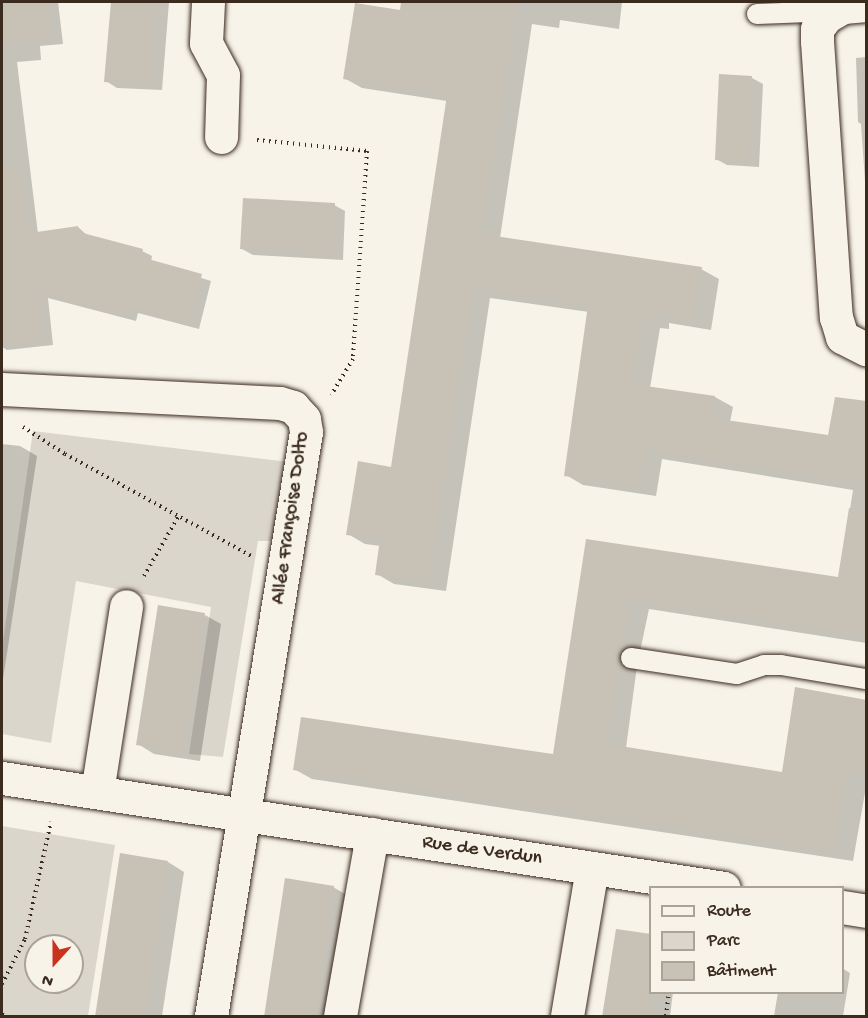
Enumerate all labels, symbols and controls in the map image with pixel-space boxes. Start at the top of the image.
street label: Allée Françoise Dolto [267,430,315,606]
street label: Rue de Verdun [421,831,543,871]
legend [649,886,844,994]
text: Route [707,901,751,922]
text: Parc [707,931,739,952]
north arrow [24,934,84,994]
text: Bâtiment [707,961,775,982]
text: N [40,969,56,990]

